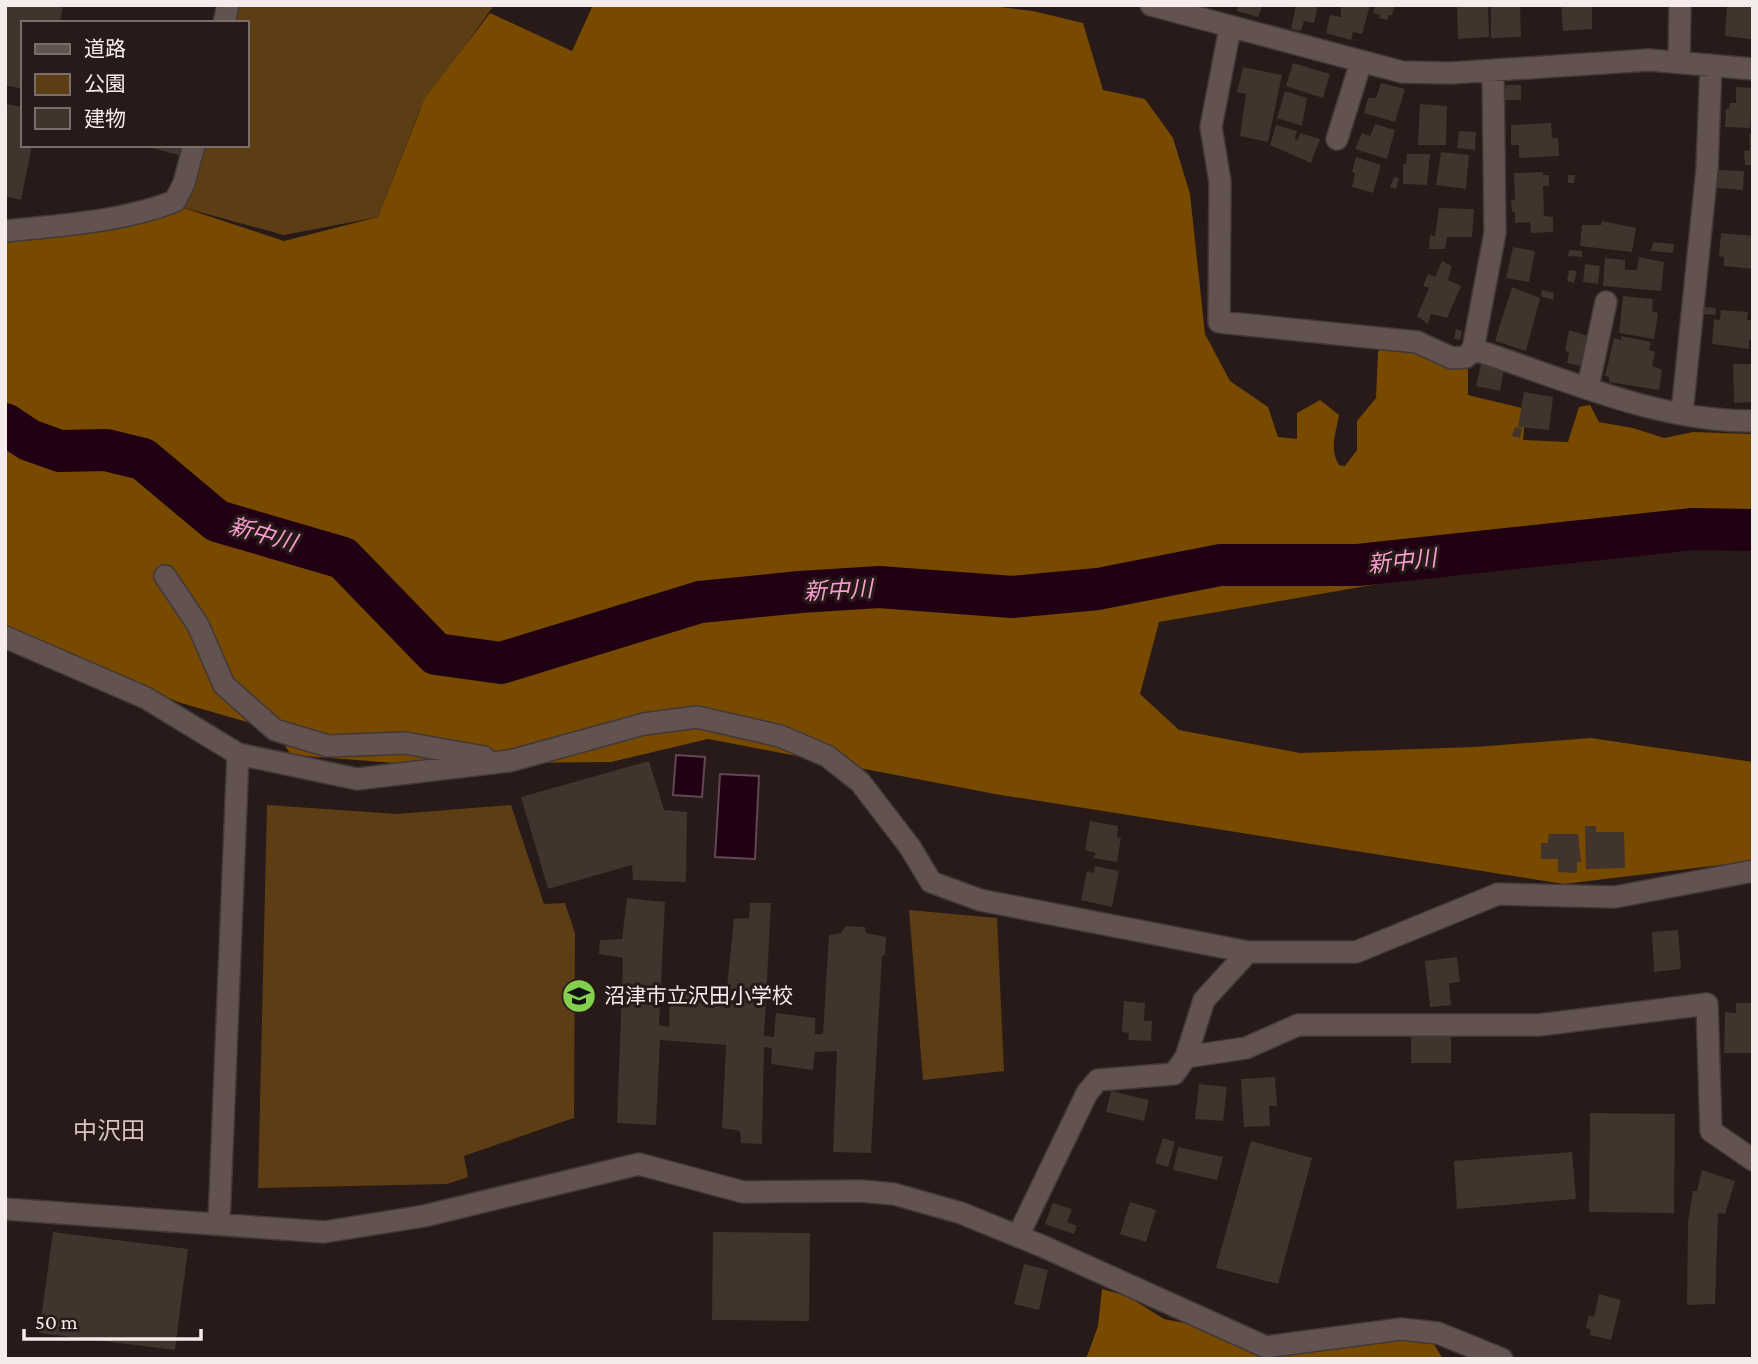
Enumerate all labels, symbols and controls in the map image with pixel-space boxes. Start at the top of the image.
legend [21,21,248,147]
text: 道路 [84,37,126,61]
text: 公園 [84,72,126,96]
text: 建物 [84,107,126,131]
water label: 新中川 [226,512,303,557]
water label: 新中川 [1366,544,1441,578]
water label: 新中川 [803,575,876,605]
school or university icon: 沼津市立沢田小学校 [560,977,598,1015]
place label: 沼津市立沢田小学校 [604,984,793,1008]
district label: 中沢田 [73,1117,145,1144]
scale bar [24,1298,201,1342]
text: 50 m [35,1310,78,1334]

